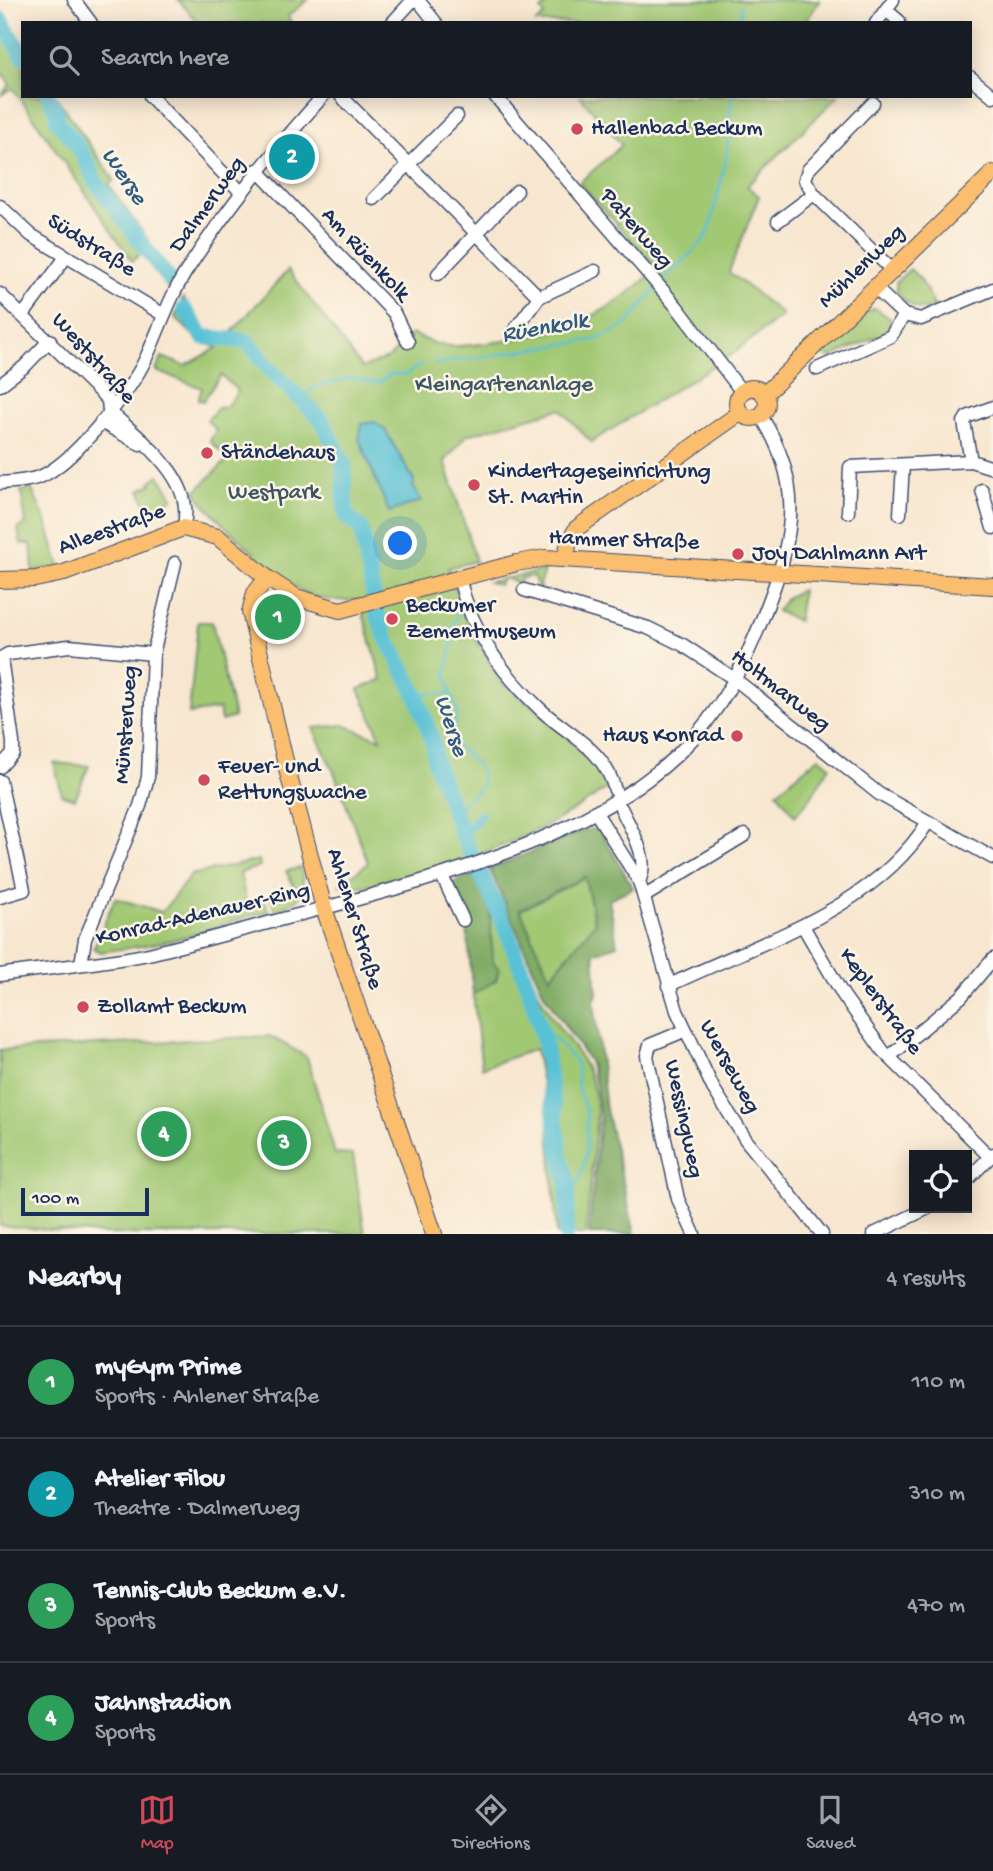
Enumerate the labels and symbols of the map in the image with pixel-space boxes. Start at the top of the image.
place label: Hallenbad Beckum [591,116,762,143]
marker: Hallenbad Beckum [569,121,585,137]
pin: 2 [269,131,315,183]
water label: Werse [93,143,153,212]
street label: Dalmerweg [163,152,252,260]
street label: Paterweg [593,183,678,275]
street label: Am Rüenkolk [315,202,417,310]
street label: Südstraße [42,208,141,284]
street label: Mühlenweg [813,219,911,315]
water label: Rüenkolk [500,307,593,351]
street label: Weststraße [45,308,142,411]
park label: Kleingartenanlage [415,372,594,399]
place label: Ständehaus [221,440,335,467]
marker: Ständehaus [199,445,215,461]
place label: Kindertageseinrichtung St. Martin [488,459,711,512]
marker: Kindertageseinrichtung St. Martin [466,477,482,493]
park label: Westpark [228,480,323,507]
street label: Alleestraße [55,498,170,562]
street label: Hammer Straße [548,525,701,557]
your location [383,526,417,560]
place label: Joy Dahlmann Art [752,541,927,568]
marker: Joy Dahlmann Art [730,546,746,562]
pin: 1 [255,591,301,643]
place label: Beckumer Zementmuseum [405,593,556,646]
marker: Beckumer Zementmuseum [384,611,400,627]
street label: Holtmarweg [725,644,835,738]
street label: Münsterweg [109,665,145,785]
water label: Werse [427,692,474,762]
place label: Haus Konrad [602,723,725,750]
marker: Haus Konrad [729,728,745,744]
place label: Feuer- und Rettungswache [217,754,368,807]
marker: Feuer- und Rettungswache [196,772,212,788]
street label: Ahlener Straße [320,845,389,994]
street label: Konrad-Adenauer-Ring [93,877,313,953]
street label: Keplerstraße [832,943,928,1062]
place label: Zollamt Beckum [97,994,247,1021]
marker: Zollamt Beckum [75,999,91,1015]
street label: Werseweg [692,1016,766,1118]
street label: Wessingweg [657,1057,709,1181]
pin: 4 [141,1108,187,1160]
pin: 3 [261,1117,307,1169]
scale bar [21,1185,149,1217]

